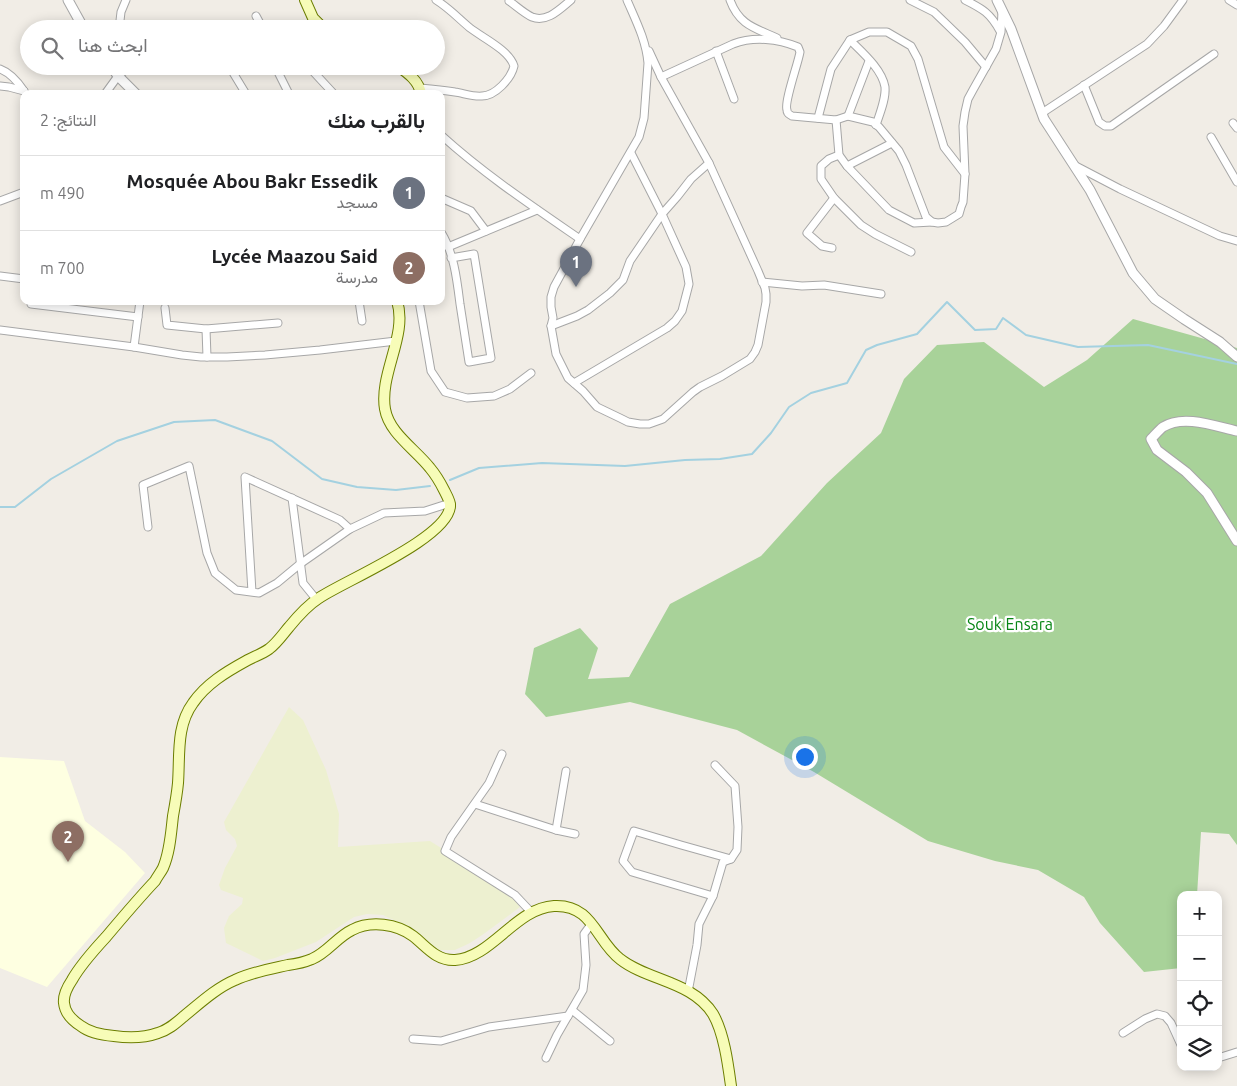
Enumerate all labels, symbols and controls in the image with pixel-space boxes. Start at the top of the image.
search box [20,20,445,75]
icon: search [38,34,66,62]
text: ابحث هنا [78,34,148,56]
text: بالقرب منك [328,108,425,132]
text: النتائج: 2 [40,111,97,129]
text: Mosquée Abou Bakr Essedik [127,170,378,192]
text: 490 m [40,184,85,202]
text: 1 [404,184,414,202]
text: مسجد [337,193,378,211]
text: Lycée Maazou Said [211,245,378,267]
pin: 1 [560,246,592,287]
text: 700 m [40,259,85,277]
text: 2 [404,259,414,277]
text: مدرسة [336,268,378,286]
park label: Souk Ensara [967,615,1053,633]
your location [792,744,818,770]
pin: 2 [52,821,84,862]
map controls [1177,891,1222,1071]
button: + [1177,891,1222,936]
button: − [1177,936,1222,981]
button: locate [1177,981,1222,1026]
button: layers [1177,1026,1222,1071]

